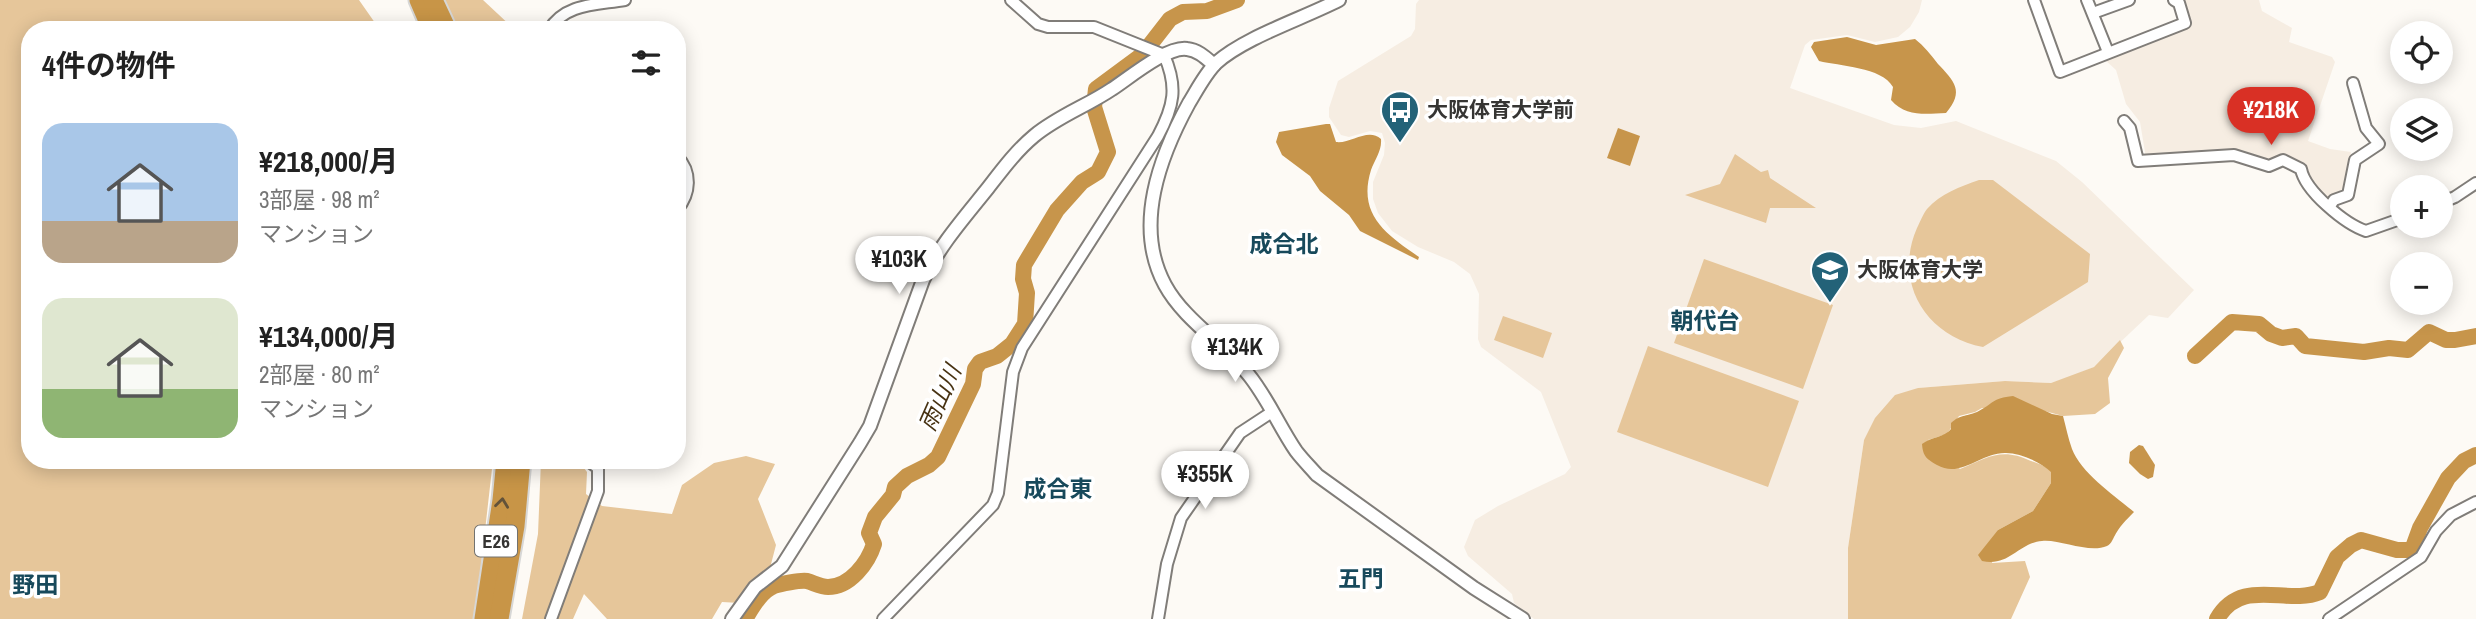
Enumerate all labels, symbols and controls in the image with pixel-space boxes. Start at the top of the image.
map controls [2390,21,2453,315]
button: locate [2390,21,2453,84]
icon: filters [627,44,665,82]
text: 4件の物件 [42,45,176,85]
pin: ¥218K [2222,88,2320,147]
bus stop icon: 大阪体育大学前 [1379,89,1421,144]
text: ¥218K [2243,94,2299,125]
place label: 大阪体育大学前 [1427,95,1574,124]
button: layers [2390,98,2453,161]
text: ¥218,000/月 [259,141,398,181]
icon: home [98,151,182,235]
button: + [2390,175,2453,238]
text: 3部屋 · 98 m² [259,184,379,215]
text: マンション [259,218,374,249]
district label: 成合北 [1250,228,1319,259]
pin: ¥103K [850,236,948,296]
text: ¥103K [871,243,927,274]
school or university icon: 大阪体育大学 [1809,249,1851,304]
button: − [2390,252,2453,315]
place label: 大阪体育大学 [1857,255,1983,284]
district label: 朝代台 [1671,305,1740,336]
text: ¥134,000/月 [259,316,398,356]
pin: ¥134K [1186,324,1284,384]
icon: home [98,326,182,410]
text: ¥134K [1207,331,1263,362]
water label: 雨山川 [911,357,969,436]
text: 2部屋 · 80 m² [259,359,379,390]
text: マンション [259,393,374,424]
pin: ¥355K [1156,452,1254,511]
text: ¥355K [1177,458,1233,489]
district label: 成合東 [1024,473,1093,504]
one-way arrow [494,497,509,509]
road number: E26 [475,526,517,556]
district label: 五門 [1338,563,1384,594]
district label: 野田 [12,569,58,600]

